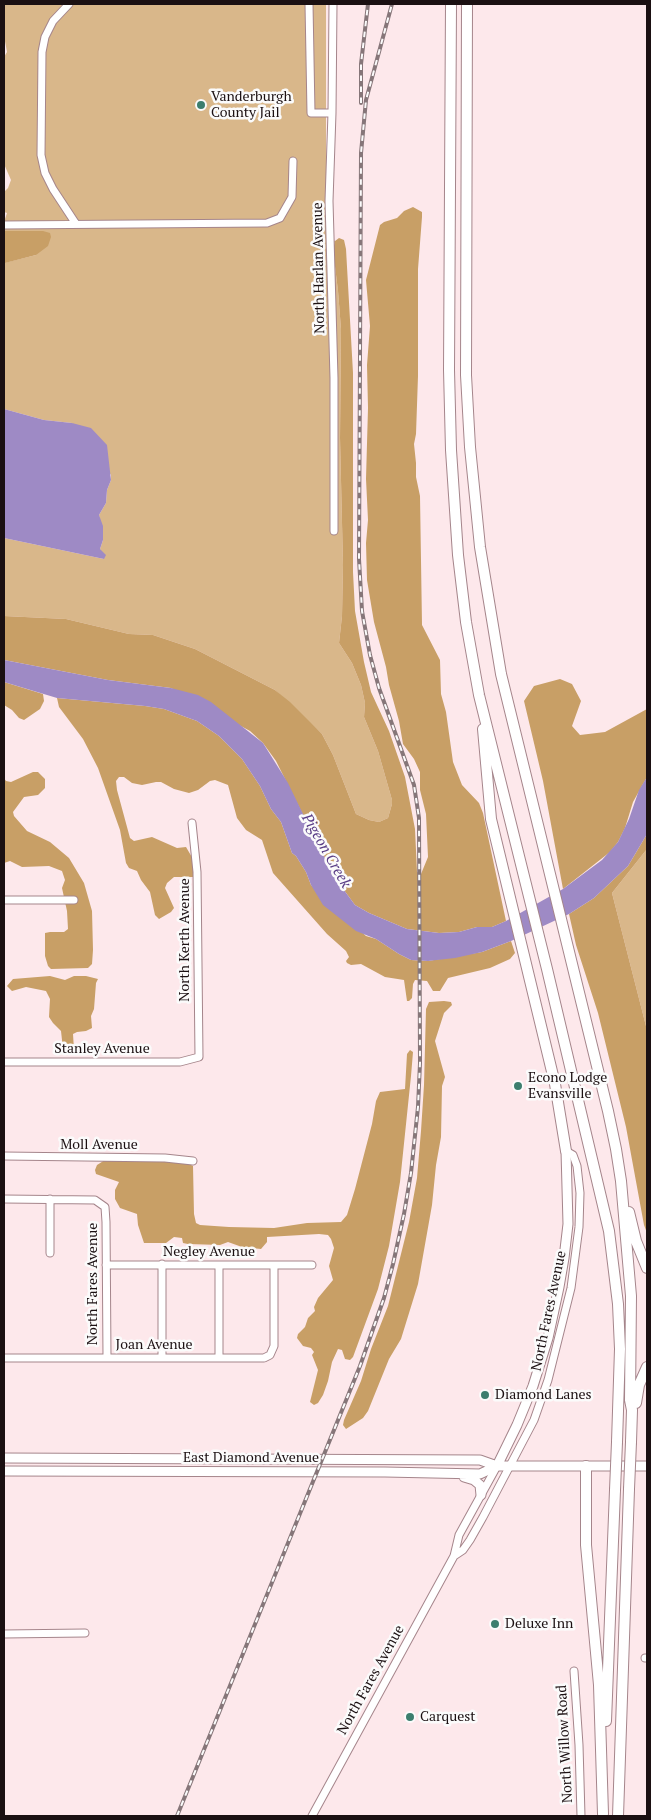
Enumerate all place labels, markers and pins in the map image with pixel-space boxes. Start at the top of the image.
place label: Vanderburgh County Jail [211,89,292,121]
marker: Vanderburgh County Jail [195,99,207,111]
place label: Econo Lodge Evansville [528,1070,607,1102]
marker: Econo Lodge Evansville [512,1080,524,1092]
place label: Diamond Lanes [495,1387,592,1403]
marker: Diamond Lanes [479,1389,491,1401]
place label: Deluxe Inn [505,1616,573,1632]
marker: Deluxe Inn [489,1618,501,1630]
place label: Carquest [420,1709,475,1725]
marker: Carquest [404,1711,416,1723]

